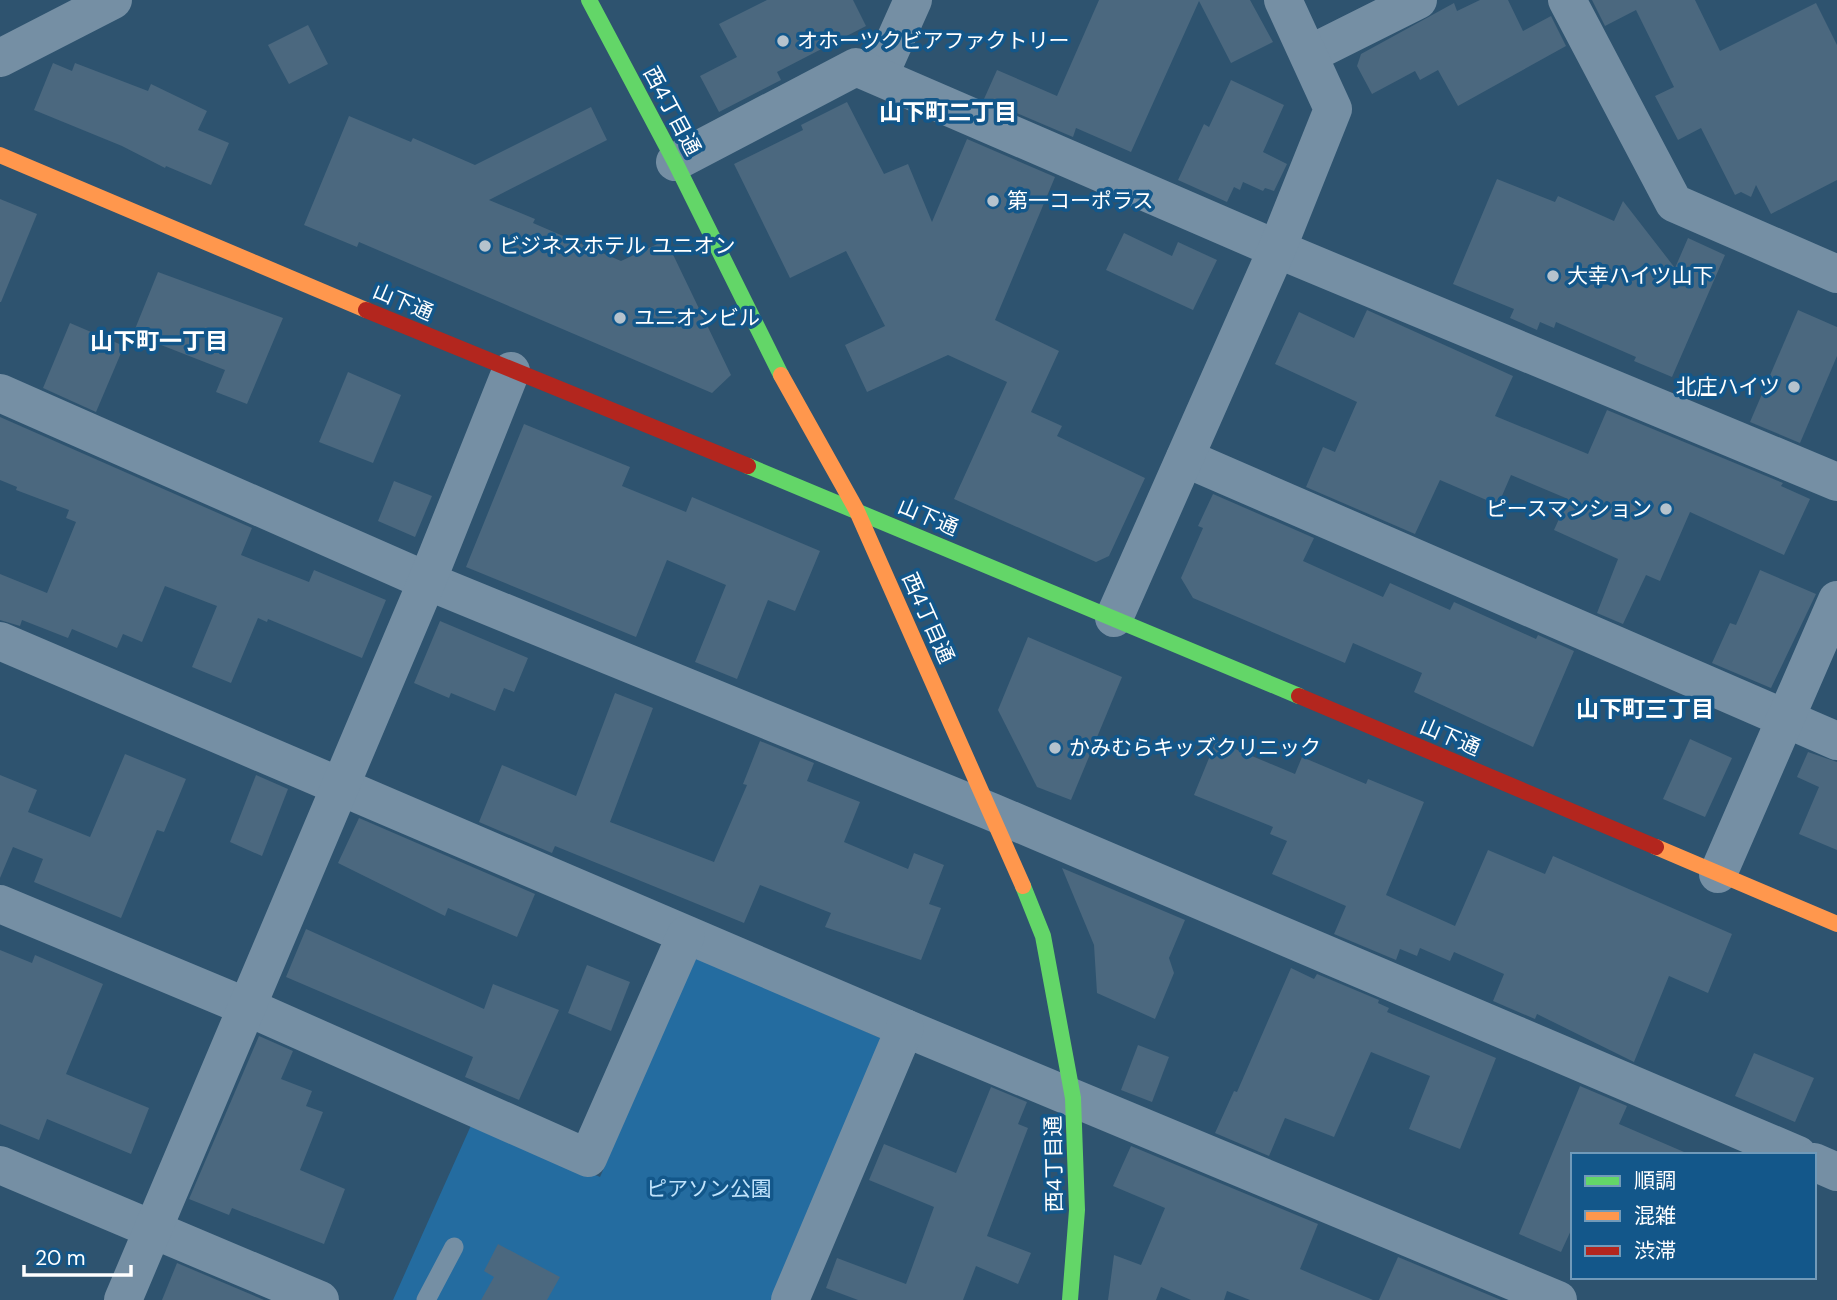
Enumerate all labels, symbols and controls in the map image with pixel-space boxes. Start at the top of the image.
place label: オホーツクビアファクトリー [797,27,1070,55]
marker: オホーツクビアファクトリー [775,33,791,49]
street label: 西4丁目通 [637,62,707,160]
district label: 山下町二丁目 [879,97,1017,127]
place label: 第一コーポラス [1007,187,1154,215]
marker: 第一コーポラス [985,193,1001,209]
place label: ビジネスホテル ユニオン [499,232,736,260]
marker: ビジネスホテル ユニオン [477,238,493,254]
place label: 大幸ハイツ山下 [1567,262,1714,290]
marker: 大幸ハイツ山下 [1545,268,1561,284]
street label: 山下通 [369,277,437,327]
place label: ユニオンビル [634,304,760,332]
marker: ユニオンビル [612,310,628,326]
district label: 山下町一丁目 [90,326,228,356]
place label: 北庄ハイツ [1675,373,1780,401]
marker: 北庄ハイツ [1786,379,1802,395]
street label: 山下通 [894,492,962,542]
place label: ピースマンション [1486,495,1652,523]
marker: ピースマンション [1658,501,1674,517]
street label: 西4丁目通 [896,568,960,668]
district label: 山下町三丁目 [1576,694,1714,724]
street label: 山下通 [1416,712,1484,762]
place label: かみむらキッズクリニック [1069,734,1321,762]
marker: かみむらキッズクリニック [1047,740,1063,756]
street label: 西4丁目通 [1039,1115,1069,1213]
legend [1571,1153,1816,1279]
text: 順調 [1634,1167,1676,1195]
park label: ピアソン公園 [646,1175,772,1203]
text: 混雑 [1634,1202,1676,1230]
scale bar [24,1234,131,1278]
text: 渋滞 [1634,1237,1676,1265]
text: 20 m [35,1244,86,1272]

